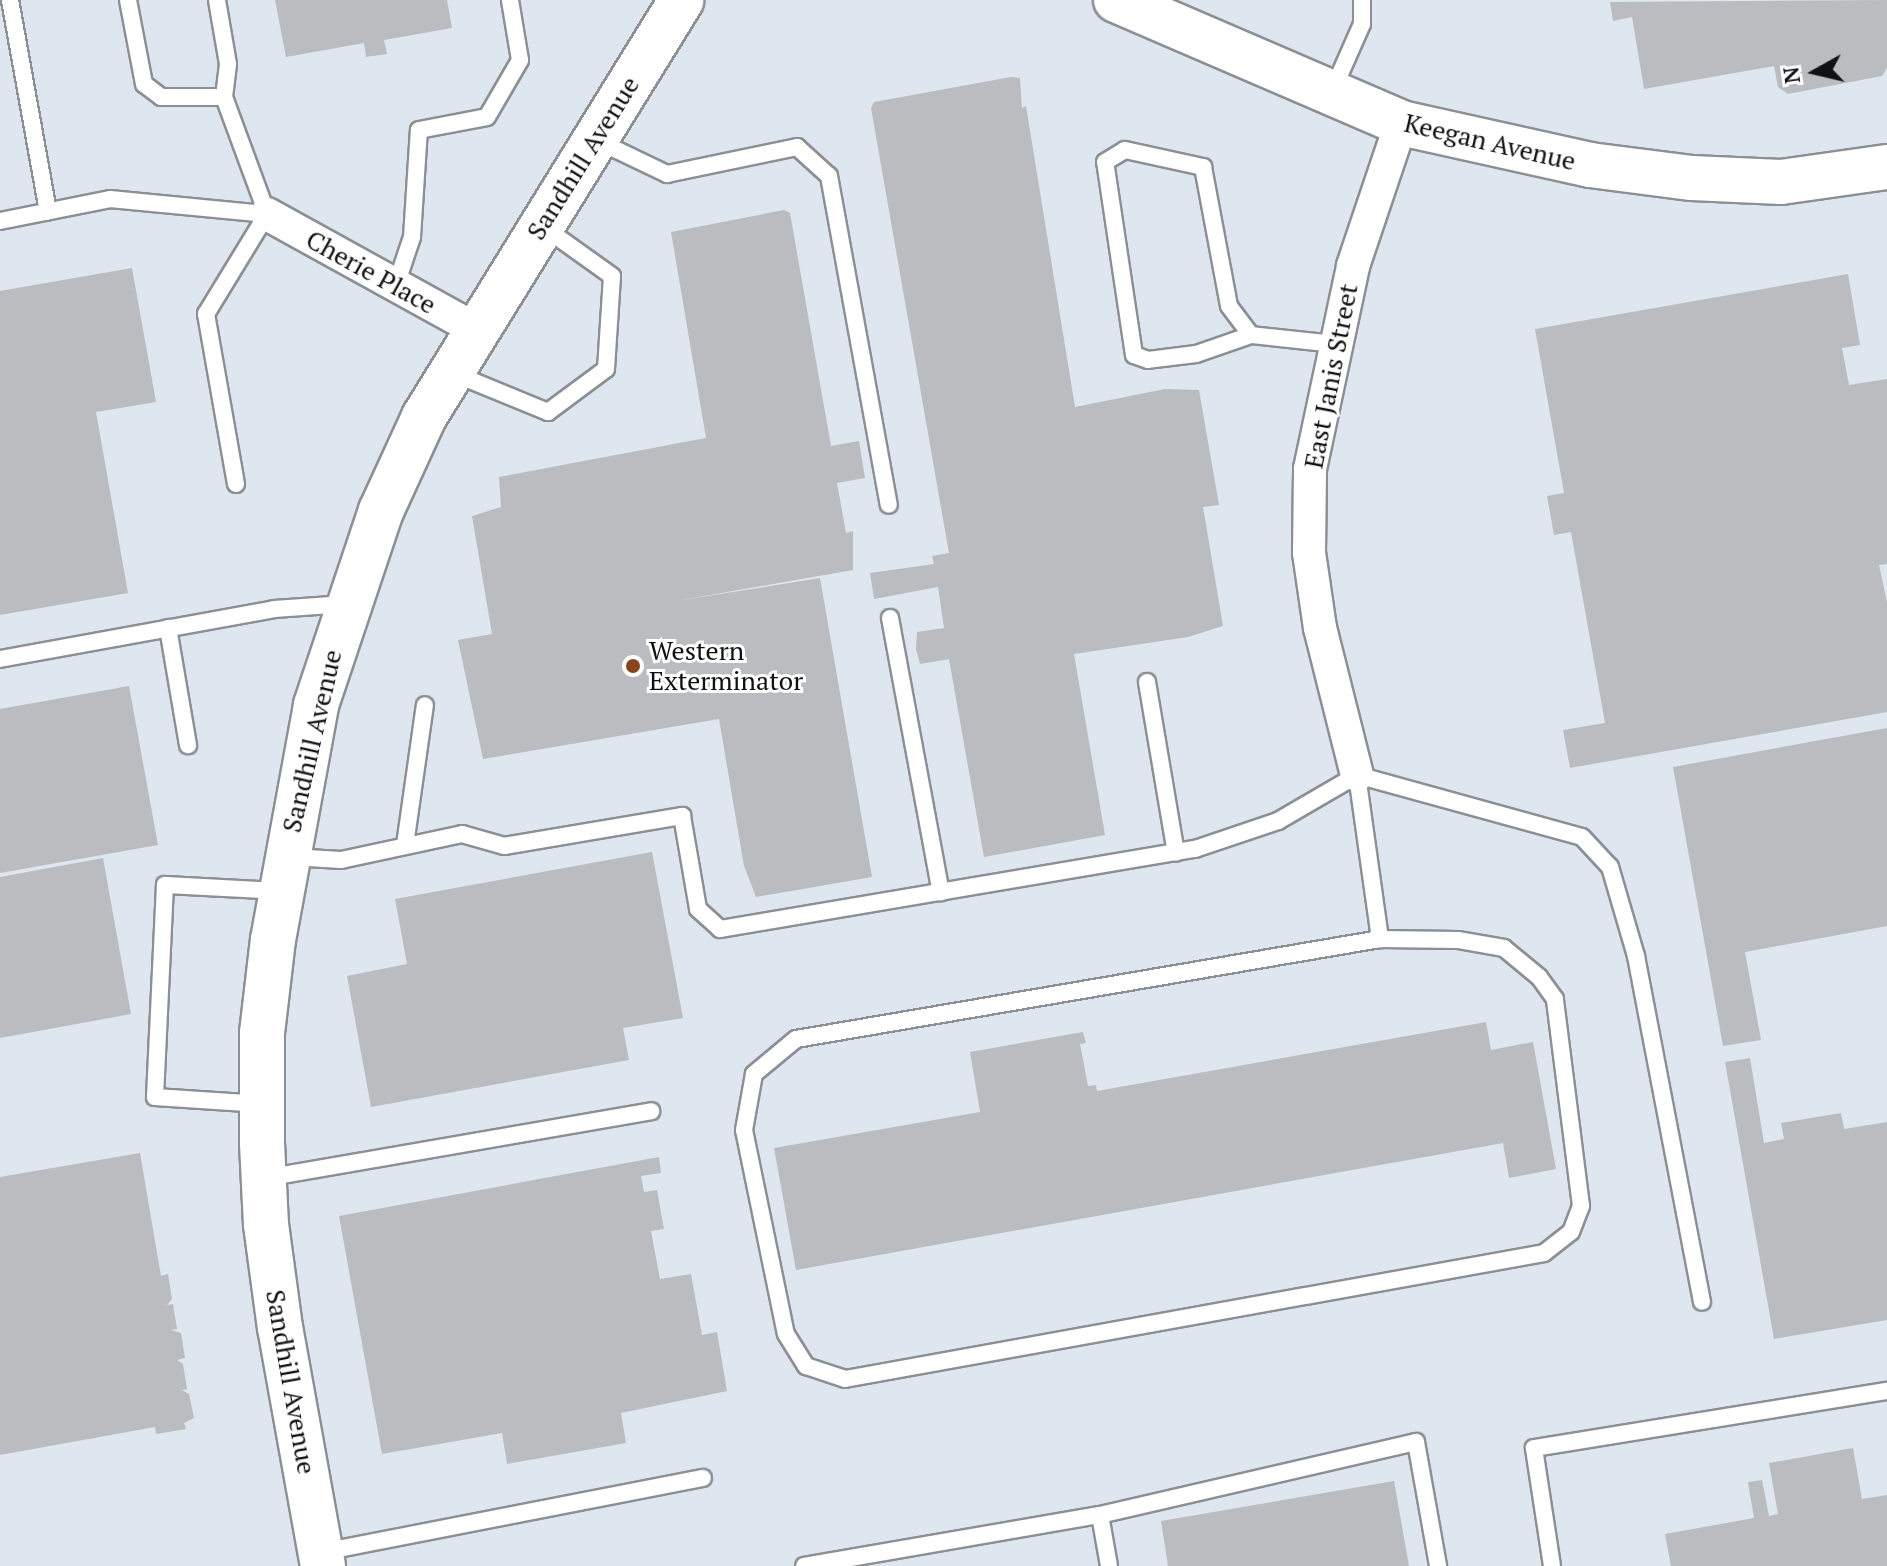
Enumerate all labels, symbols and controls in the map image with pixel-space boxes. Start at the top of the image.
north arrow [1775,32,1855,112]
text: N [1775,65,1806,86]
street label: Sandhill Avenue [520,70,646,246]
street label: Keegan Avenue [1401,107,1579,177]
street label: Cherie Place [301,224,441,320]
street label: East Janis Street [1298,281,1364,471]
place label: Western Exterminator [649,635,803,696]
street label: Sandhill Avenue [276,646,348,836]
marker: Western Exterminator [624,657,642,675]
street label: Sandhill Avenue [259,1287,323,1477]

